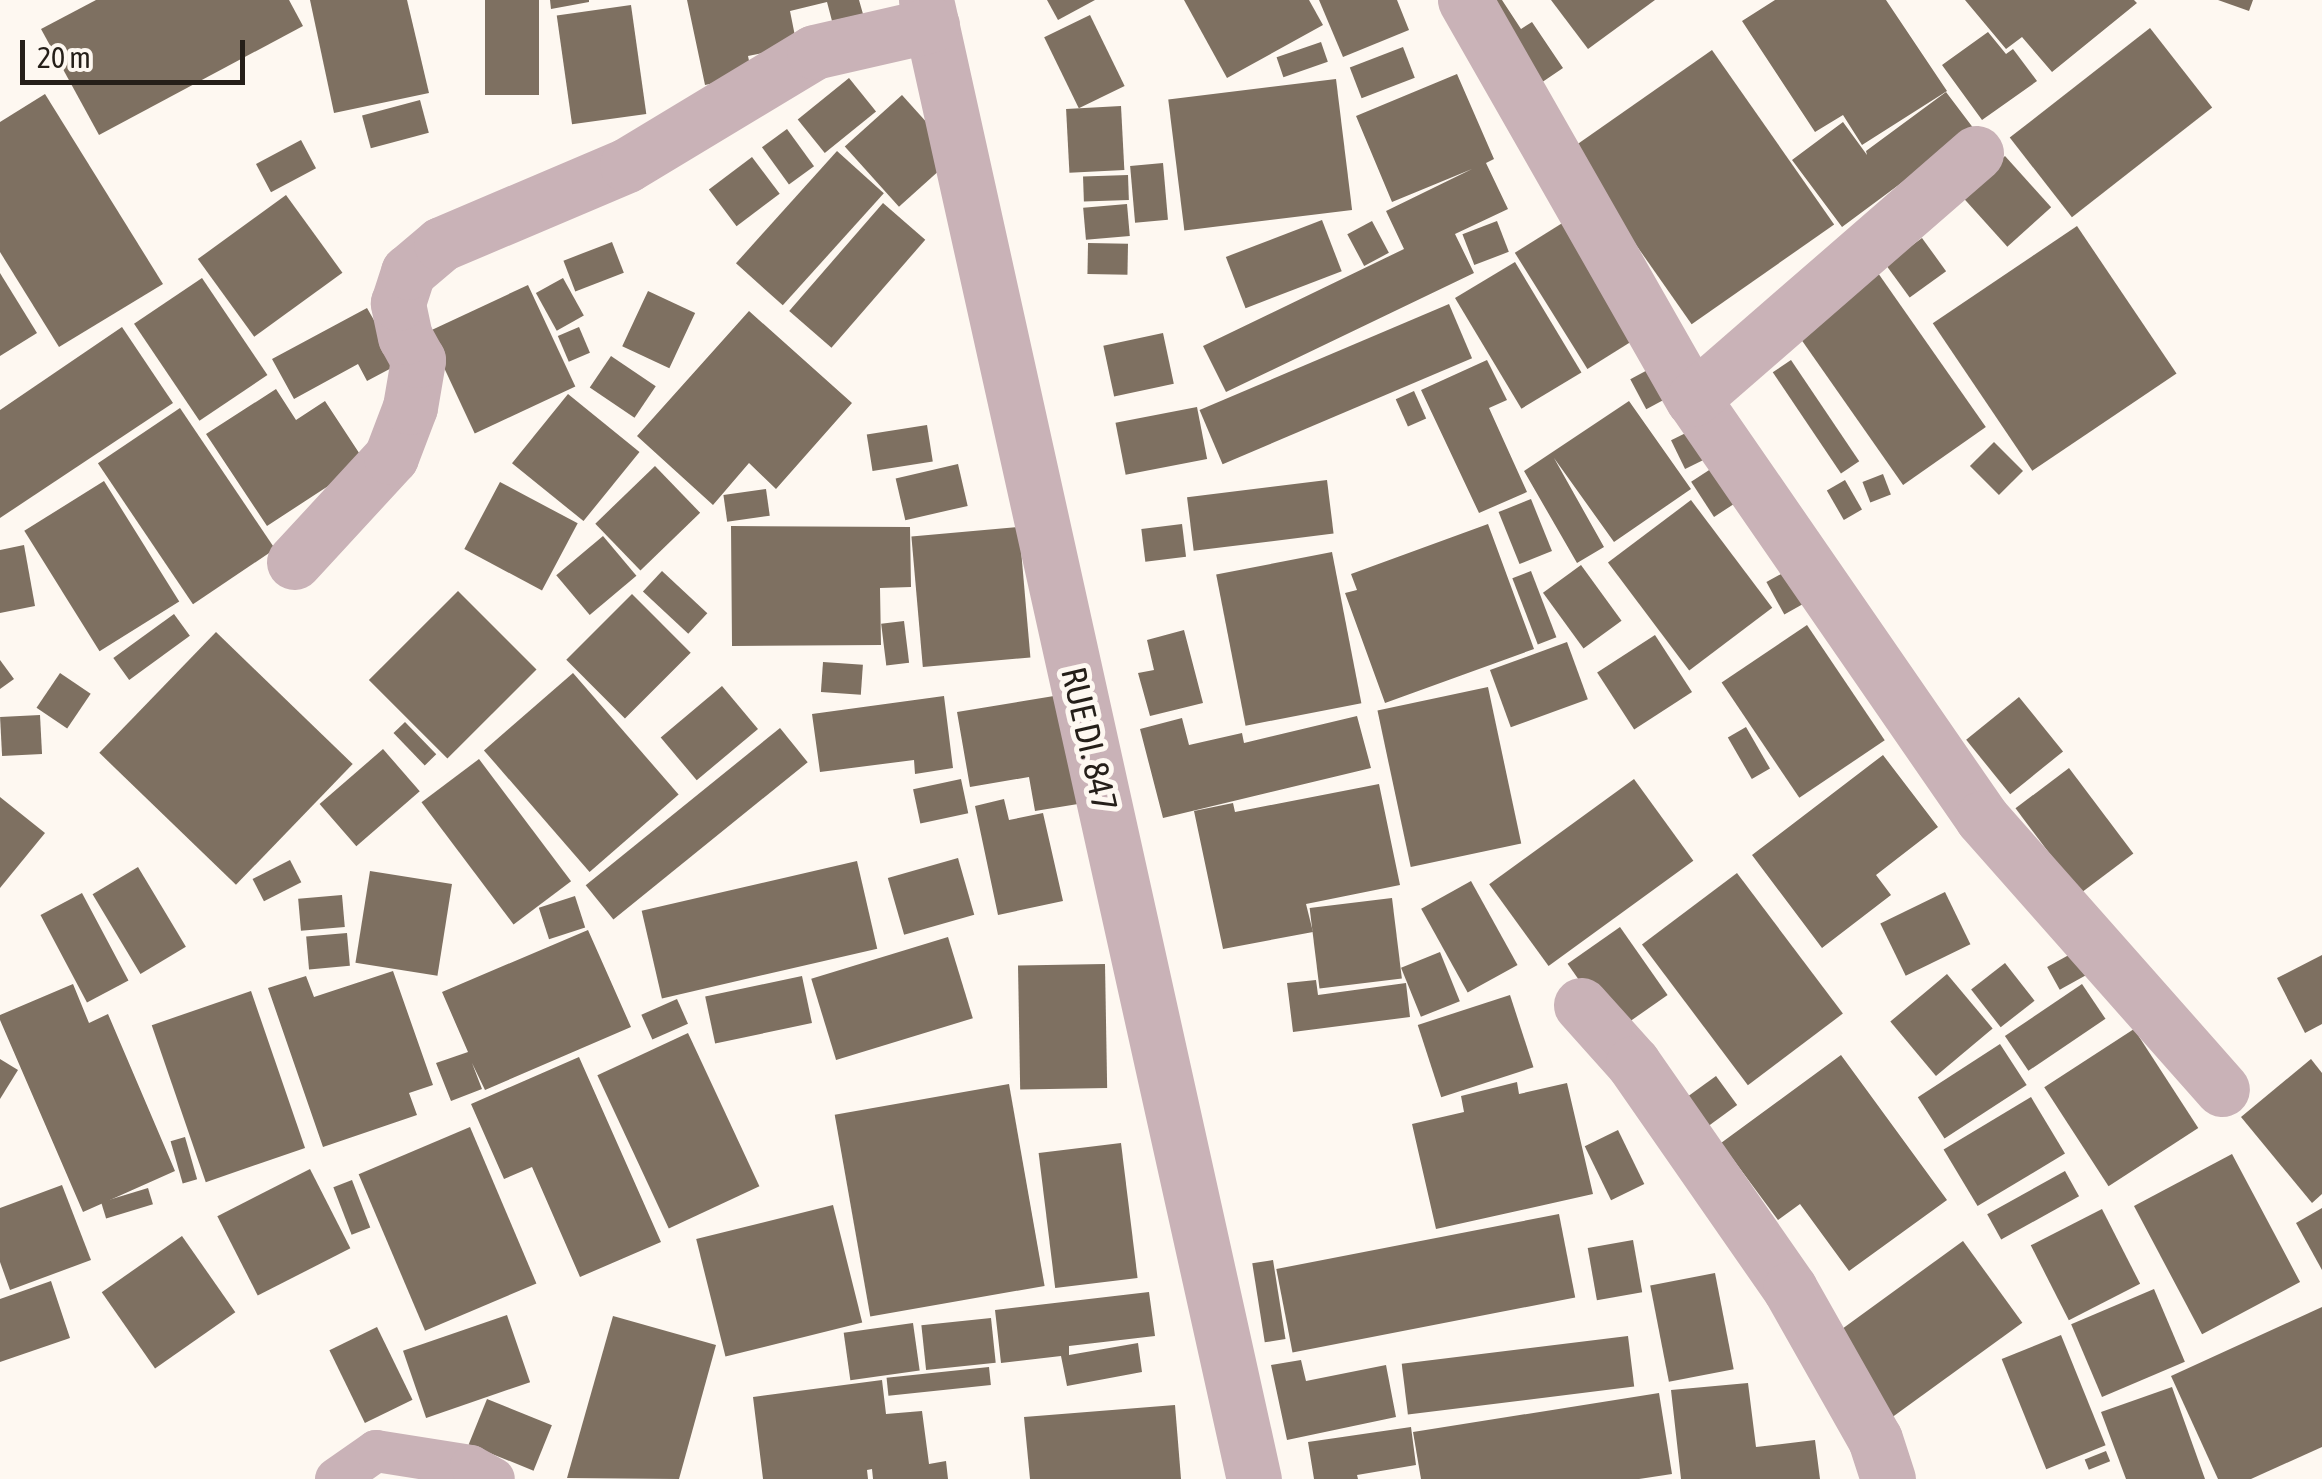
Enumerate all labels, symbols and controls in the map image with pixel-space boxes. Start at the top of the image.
scale bar [25,20,250,82]
text: 20 m [37,40,91,74]
street label: RUE DI. 847 [1053,663,1127,815]

